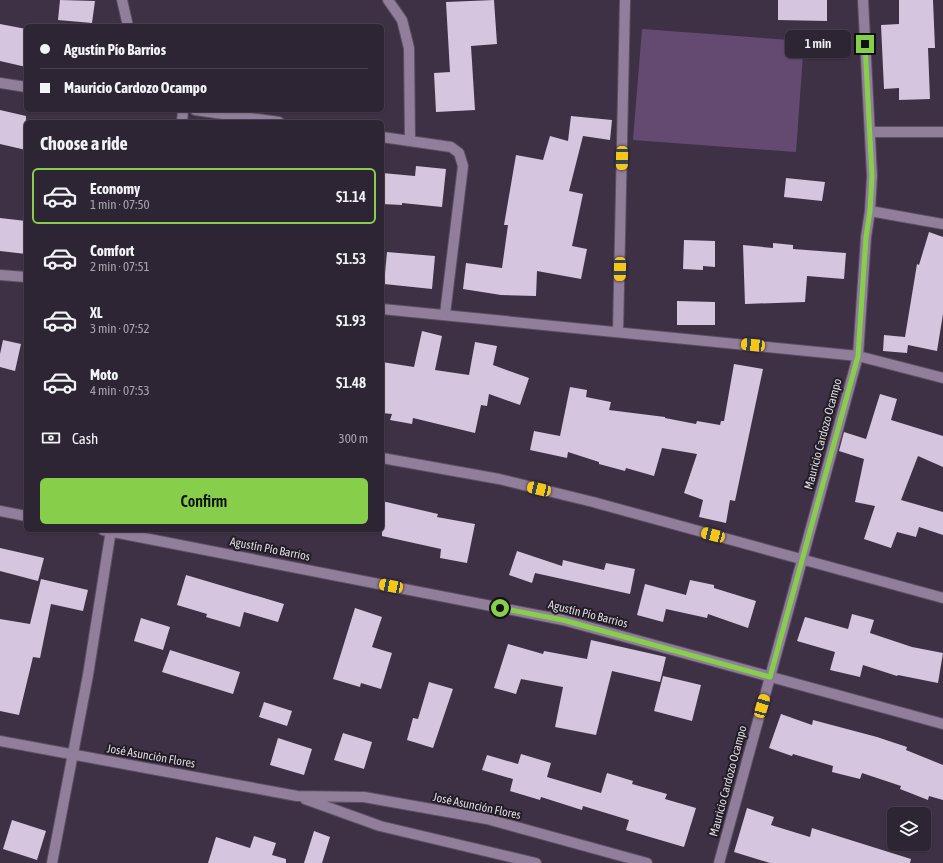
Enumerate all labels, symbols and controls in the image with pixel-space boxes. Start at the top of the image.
callout: 1 min [785,30,851,58]
route end [856,35,874,53]
text: 1 min [805,36,831,51]
text: Agustín Pío Barrios [64,41,166,58]
text: Mauricio Cardozo Ocampo [64,79,207,96]
text: Choose a ride [40,133,128,154]
car [616,146,628,170]
icon: car [42,178,78,214]
text: Economy [90,180,140,197]
text: $1.14 [336,188,366,205]
text: 1 min · 07:50 [90,197,150,212]
icon: car [42,240,78,276]
text: Comfort [90,242,134,259]
text: $1.53 [336,250,366,267]
car [614,257,626,281]
text: 2 min · 07:51 [90,259,150,274]
icon: car [42,302,78,338]
text: XL [90,304,103,321]
text: $1.93 [336,312,366,329]
text: 3 min · 07:52 [90,321,150,336]
car [740,338,766,352]
icon: car [42,364,78,400]
text: Moto [90,366,118,383]
text: $1.48 [336,374,366,391]
street label: Mauricio Cardozo Ocampo [801,377,845,491]
text: 4 min · 07:53 [90,383,150,398]
icon: cash [40,427,62,449]
text: Cash [72,430,98,447]
text: 300 m [339,431,368,446]
button: Confirm [40,478,368,524]
car [526,480,552,498]
car [700,526,726,544]
street label: Agustín Pío Barrios [229,534,311,564]
car [378,578,404,594]
street label: Agustín Pío Barrios [547,597,629,631]
route start [491,599,509,617]
car [753,693,771,719]
street label: Mauricio Cardozo Ocampo [706,724,750,838]
street label: José Asunción Flores [106,741,196,771]
street label: José Asunción Flores [432,790,522,822]
map controls [887,807,931,851]
button: layers [887,807,931,851]

